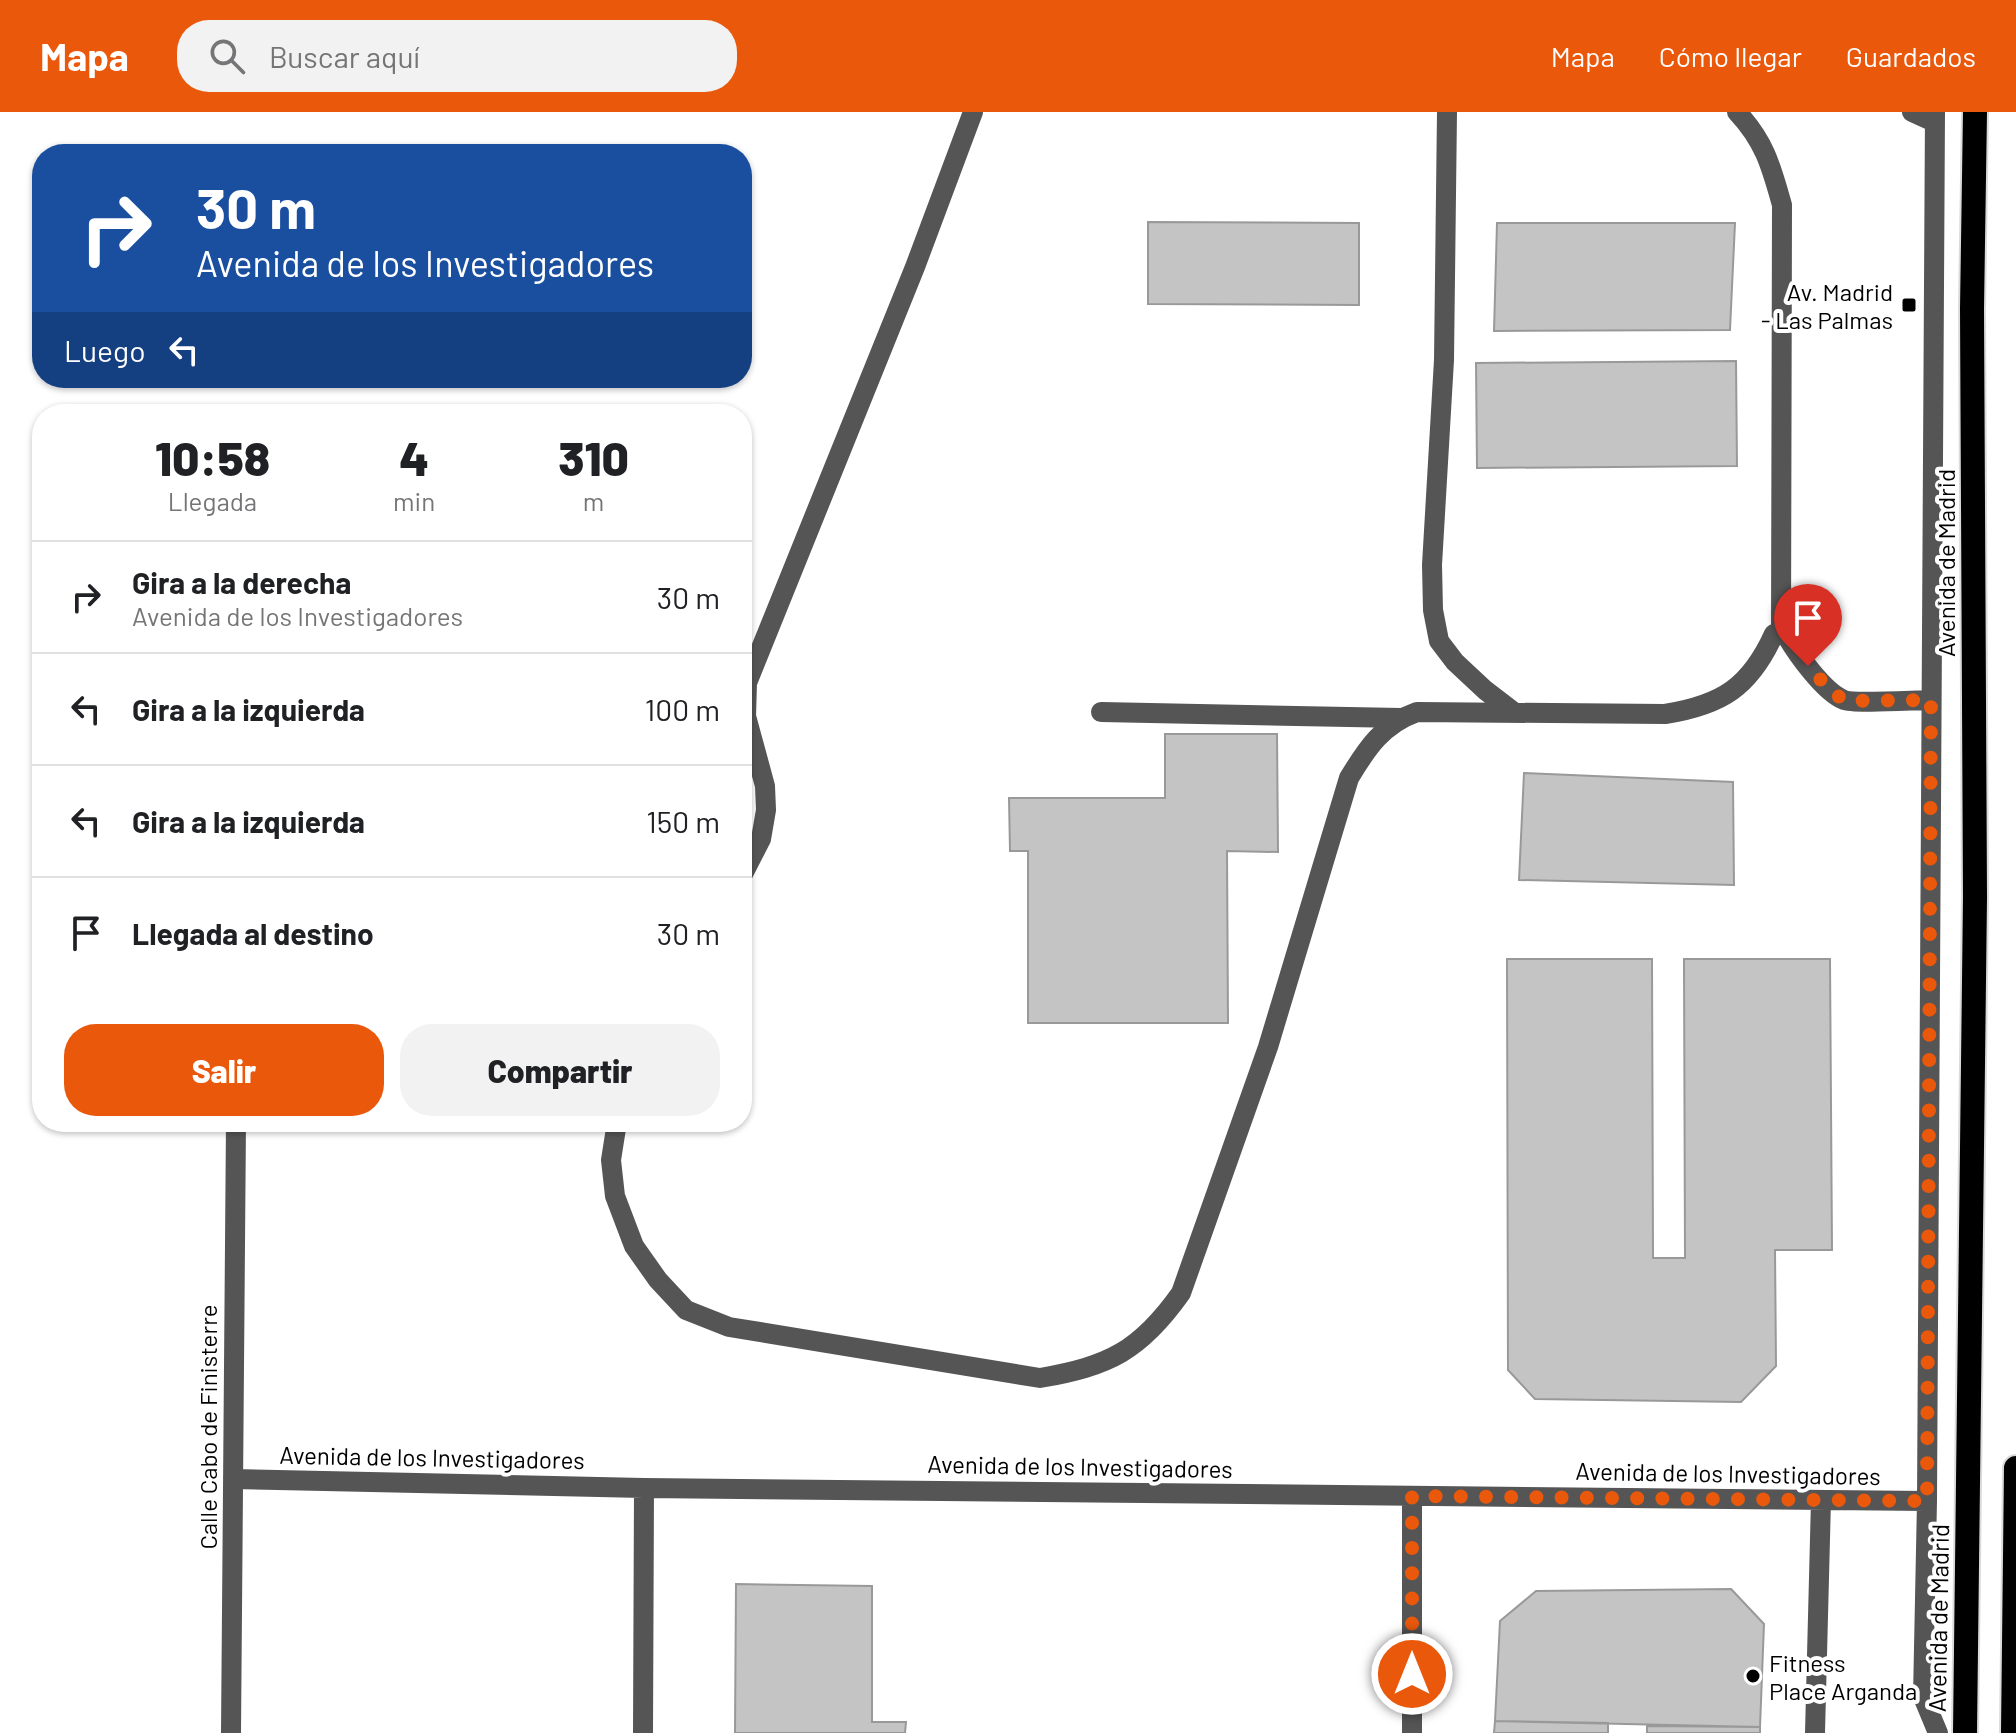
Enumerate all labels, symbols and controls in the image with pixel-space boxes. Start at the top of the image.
search box [177,20,737,92]
text: Mapa [40,33,129,79]
icon: search [205,34,249,78]
text: Buscar aquí [269,38,420,74]
text: Mapa [1551,39,1615,73]
text: Cómo llegar [1659,39,1802,73]
text: Guardados [1846,39,1976,73]
text: 30 m [196,173,316,240]
icon: right [64,176,168,280]
text: Avenida de los Investigadores [196,241,654,284]
place label: Av. Madrid - Las Palmas [1761,277,1893,334]
marker: Av. Madrid - Las Palmas [1900,296,1918,314]
icon: left [162,328,206,372]
text: Luego [64,332,146,368]
text: 10:58 [155,428,270,486]
text: 4 [399,428,429,486]
text: 310 [558,428,629,486]
street label: Avenida de Madrid [1931,469,1960,657]
text: Llegada [168,485,257,516]
text: min [393,485,435,516]
text: m [583,485,604,516]
text: Gira a la derecha [132,564,351,600]
icon: right [64,575,108,619]
text: 30 m [657,579,720,615]
pin [1774,584,1842,666]
icon: arrive [1786,596,1830,640]
text: Avenida de los Investigadores [132,600,463,631]
icon: left [64,687,108,731]
text: Gira a la izquierda [132,691,365,727]
text: 100 m [645,691,720,727]
icon: left [64,799,108,843]
text: Gira a la izquierda [132,803,365,839]
text: 150 m [646,803,720,839]
icon: arrive [64,911,108,955]
text: Llegada al destino [132,915,374,951]
text: 30 m [657,915,720,951]
button: Salir [64,1024,384,1116]
button: Compartir [400,1024,720,1116]
street label: Calle Cabo de Finisterre [193,1304,222,1550]
street label: Avenida de los Investigadores [279,1440,585,1474]
street label: Avenida de los Investigadores [927,1449,1233,1483]
street label: Avenida de los Investigadores [1575,1456,1881,1490]
street label: Avenida de Madrid [1922,1524,1954,1712]
position arrow [1370,1632,1454,1716]
place label: Fitness Place Arganda [1769,1648,1917,1705]
marker: Fitness Place Arganda [1744,1667,1762,1685]

